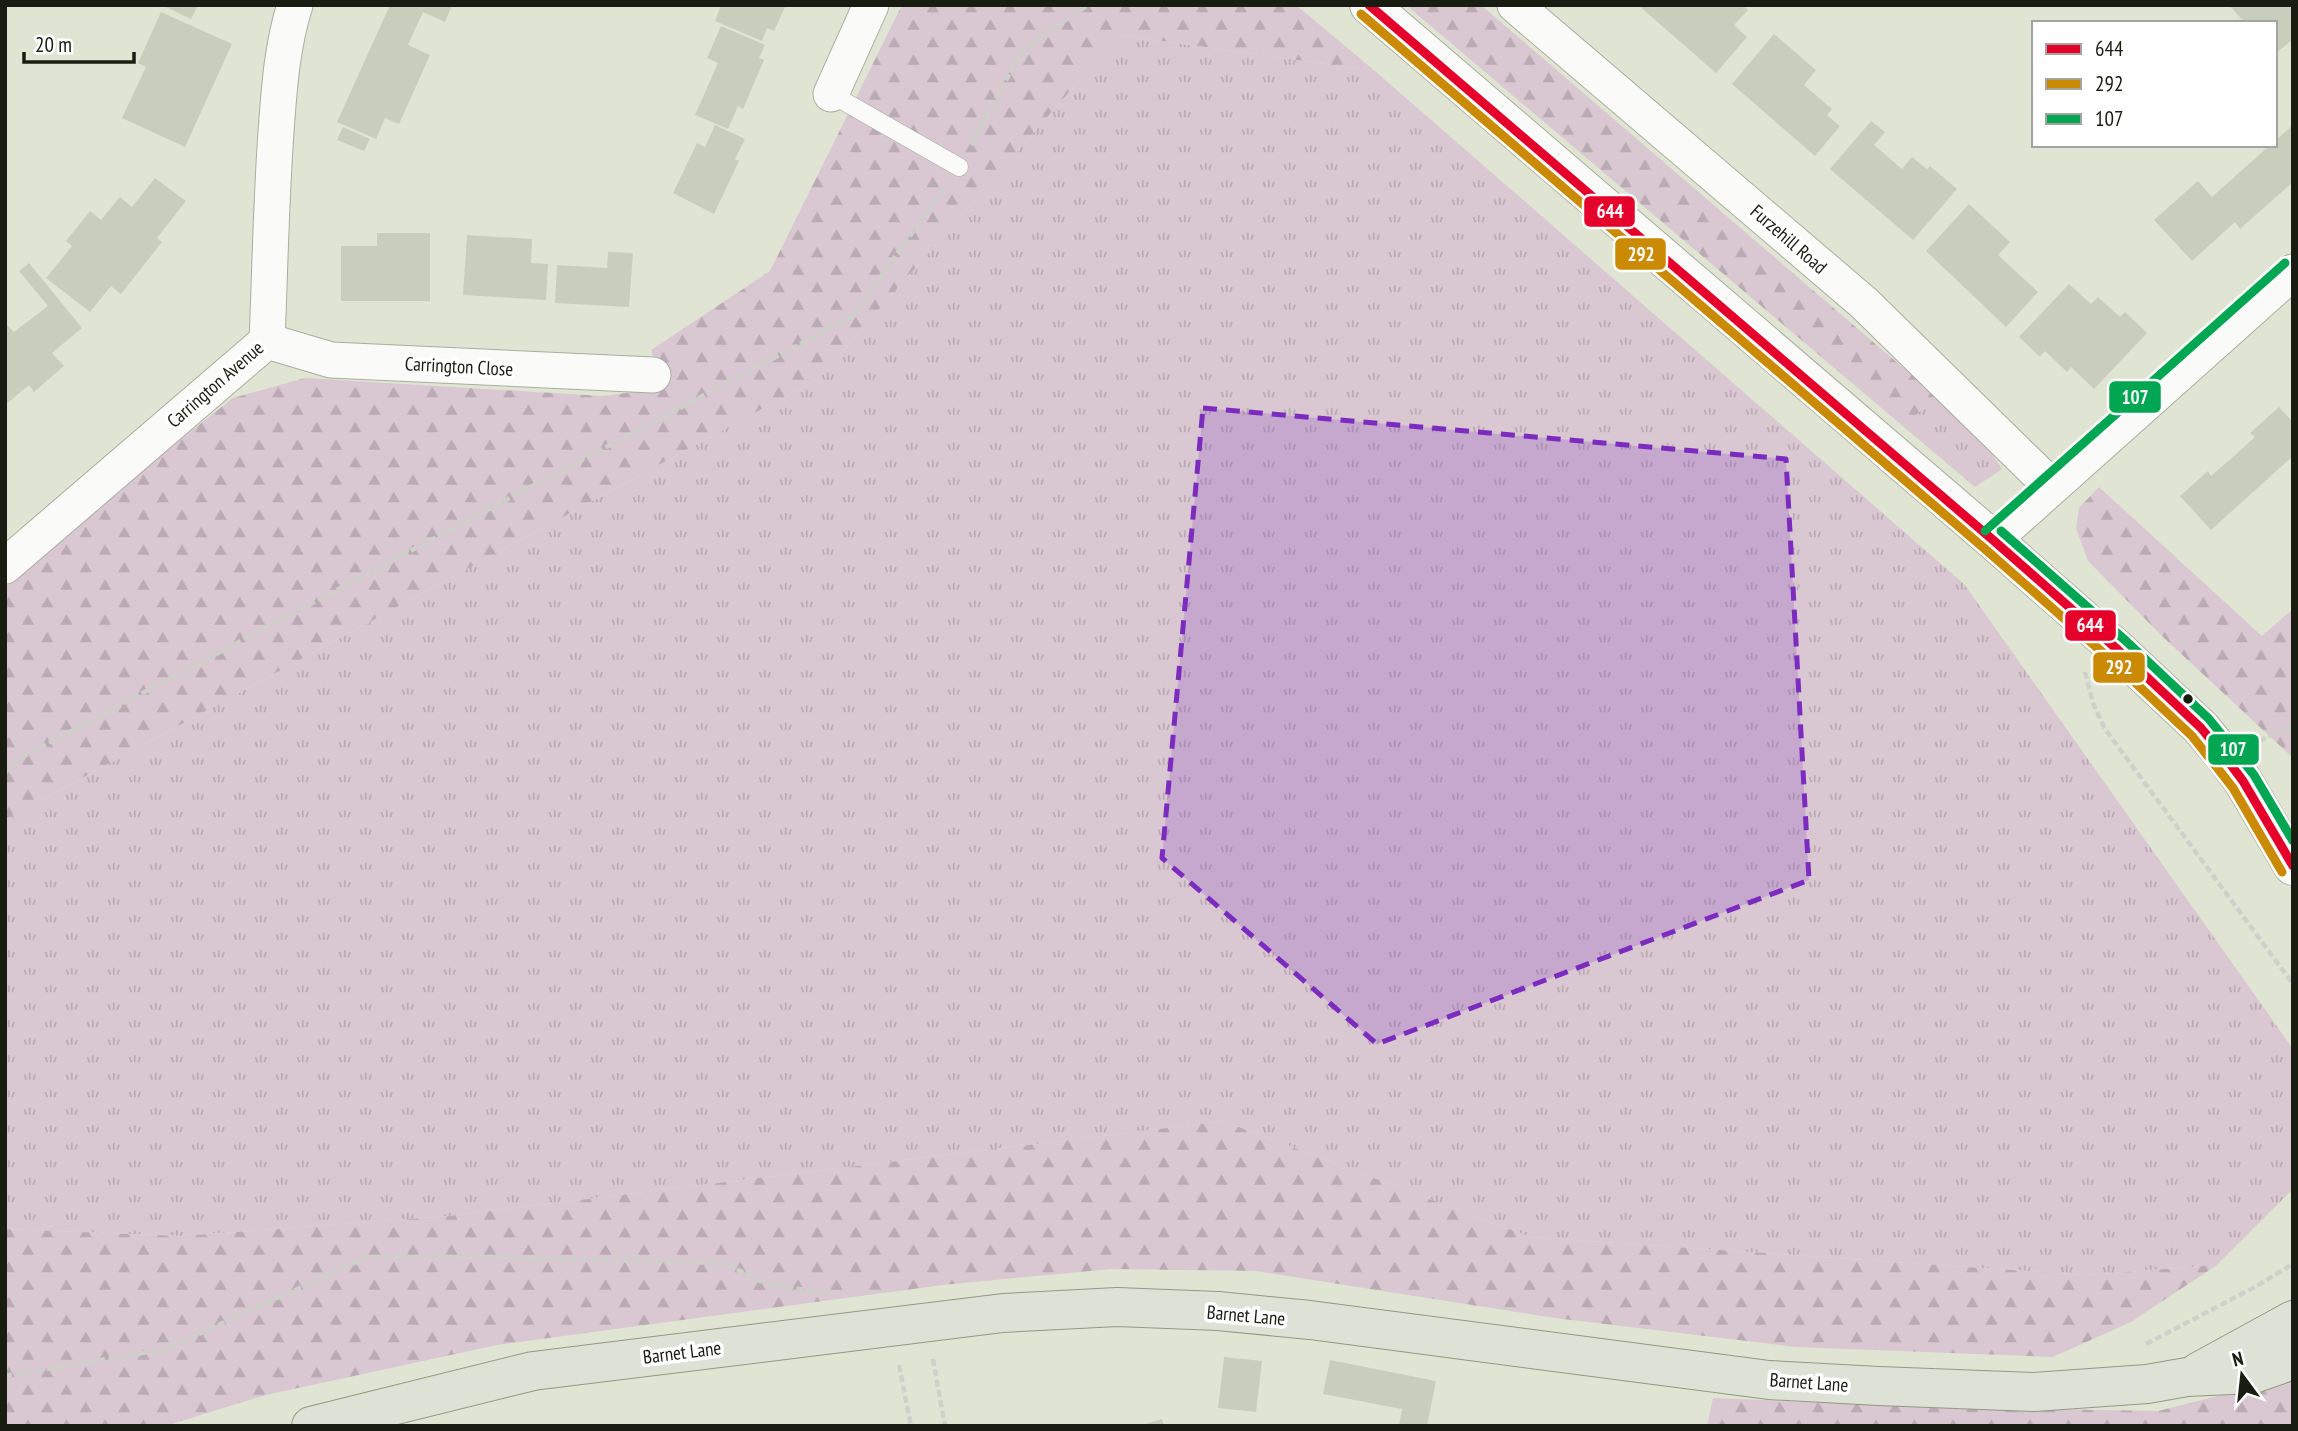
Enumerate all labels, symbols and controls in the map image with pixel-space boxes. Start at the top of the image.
scale bar [24,21,135,65]
legend [2032,21,2277,147]
text: 20 m [35,31,72,58]
text: 644 [2095,35,2124,62]
text: 292 [2095,70,2123,97]
text: 107 [2095,105,2123,132]
line badge: 644 [1583,195,1636,228]
text: 644 [1596,199,1624,223]
street label: Furzehill Road [1746,199,1832,279]
line badge: 292 [1614,237,1667,271]
text: 292 [1627,242,1655,266]
street label: Carrington Avenue [162,335,268,433]
street label: Carrington Close [404,351,514,381]
line badge: 107 [2108,380,2162,414]
text: 107 [2121,385,2149,409]
line badge: 644 [2064,609,2117,642]
text: 644 [2076,613,2104,637]
line badge: 292 [2092,651,2146,684]
text: 292 [2105,655,2133,679]
unlabelled marker [2181,692,2195,706]
line badge: 107 [2207,733,2260,766]
text: 107 [2219,737,2247,761]
street label: Barnet Lane [1206,1300,1286,1330]
street label: Barnet Lane [642,1335,723,1369]
north arrow [2207,1340,2277,1410]
text: N [2230,1346,2246,1371]
street label: Barnet Lane [1769,1367,1849,1397]

